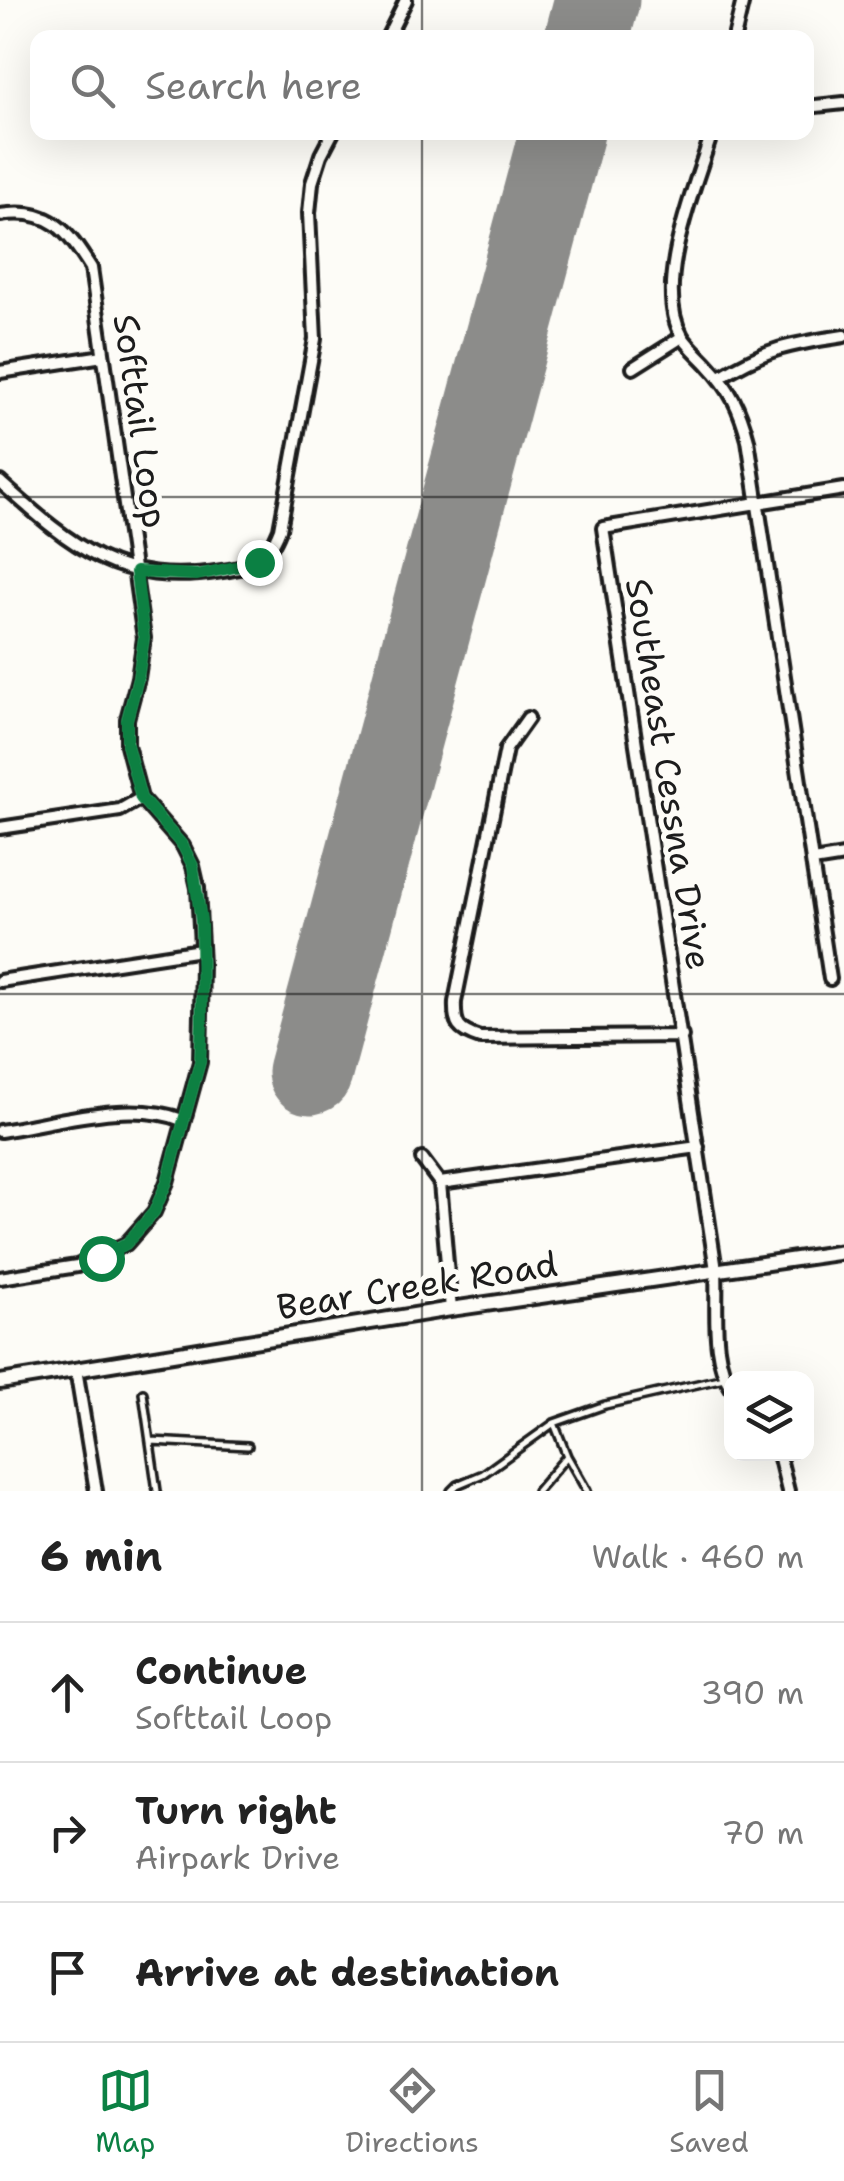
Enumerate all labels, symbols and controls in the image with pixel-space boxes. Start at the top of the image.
search box [30,30,814,140]
icon: search [65,58,120,113]
text: Search here [145,60,362,111]
street label: Softtail Loop [103,311,179,531]
route end [237,540,283,586]
street label: Southeast Cessna Drive [615,575,723,973]
route start [79,1236,125,1282]
street label: Bear Creek Road [273,1240,561,1330]
map controls [724,1371,814,1461]
button: layers [724,1371,814,1461]
text: 6 min [40,1528,162,1584]
text: Walk · 460 m [592,1535,804,1578]
text: Continue [135,1645,307,1696]
icon: ahead [40,1665,95,1720]
text: 390 m [701,1671,804,1714]
text: Softtail Loop [135,1696,332,1739]
text: Turn right [135,1785,337,1836]
icon: right [40,1805,95,1860]
text: 70 m [721,1811,804,1854]
text: Airpark Drive [135,1836,340,1879]
icon: arrive [40,1945,95,2000]
text: Arrive at destination [135,1947,559,1998]
tab: Map [95,2063,155,2161]
tab: Directions [346,2063,479,2161]
tab: Saved [669,2063,749,2161]

